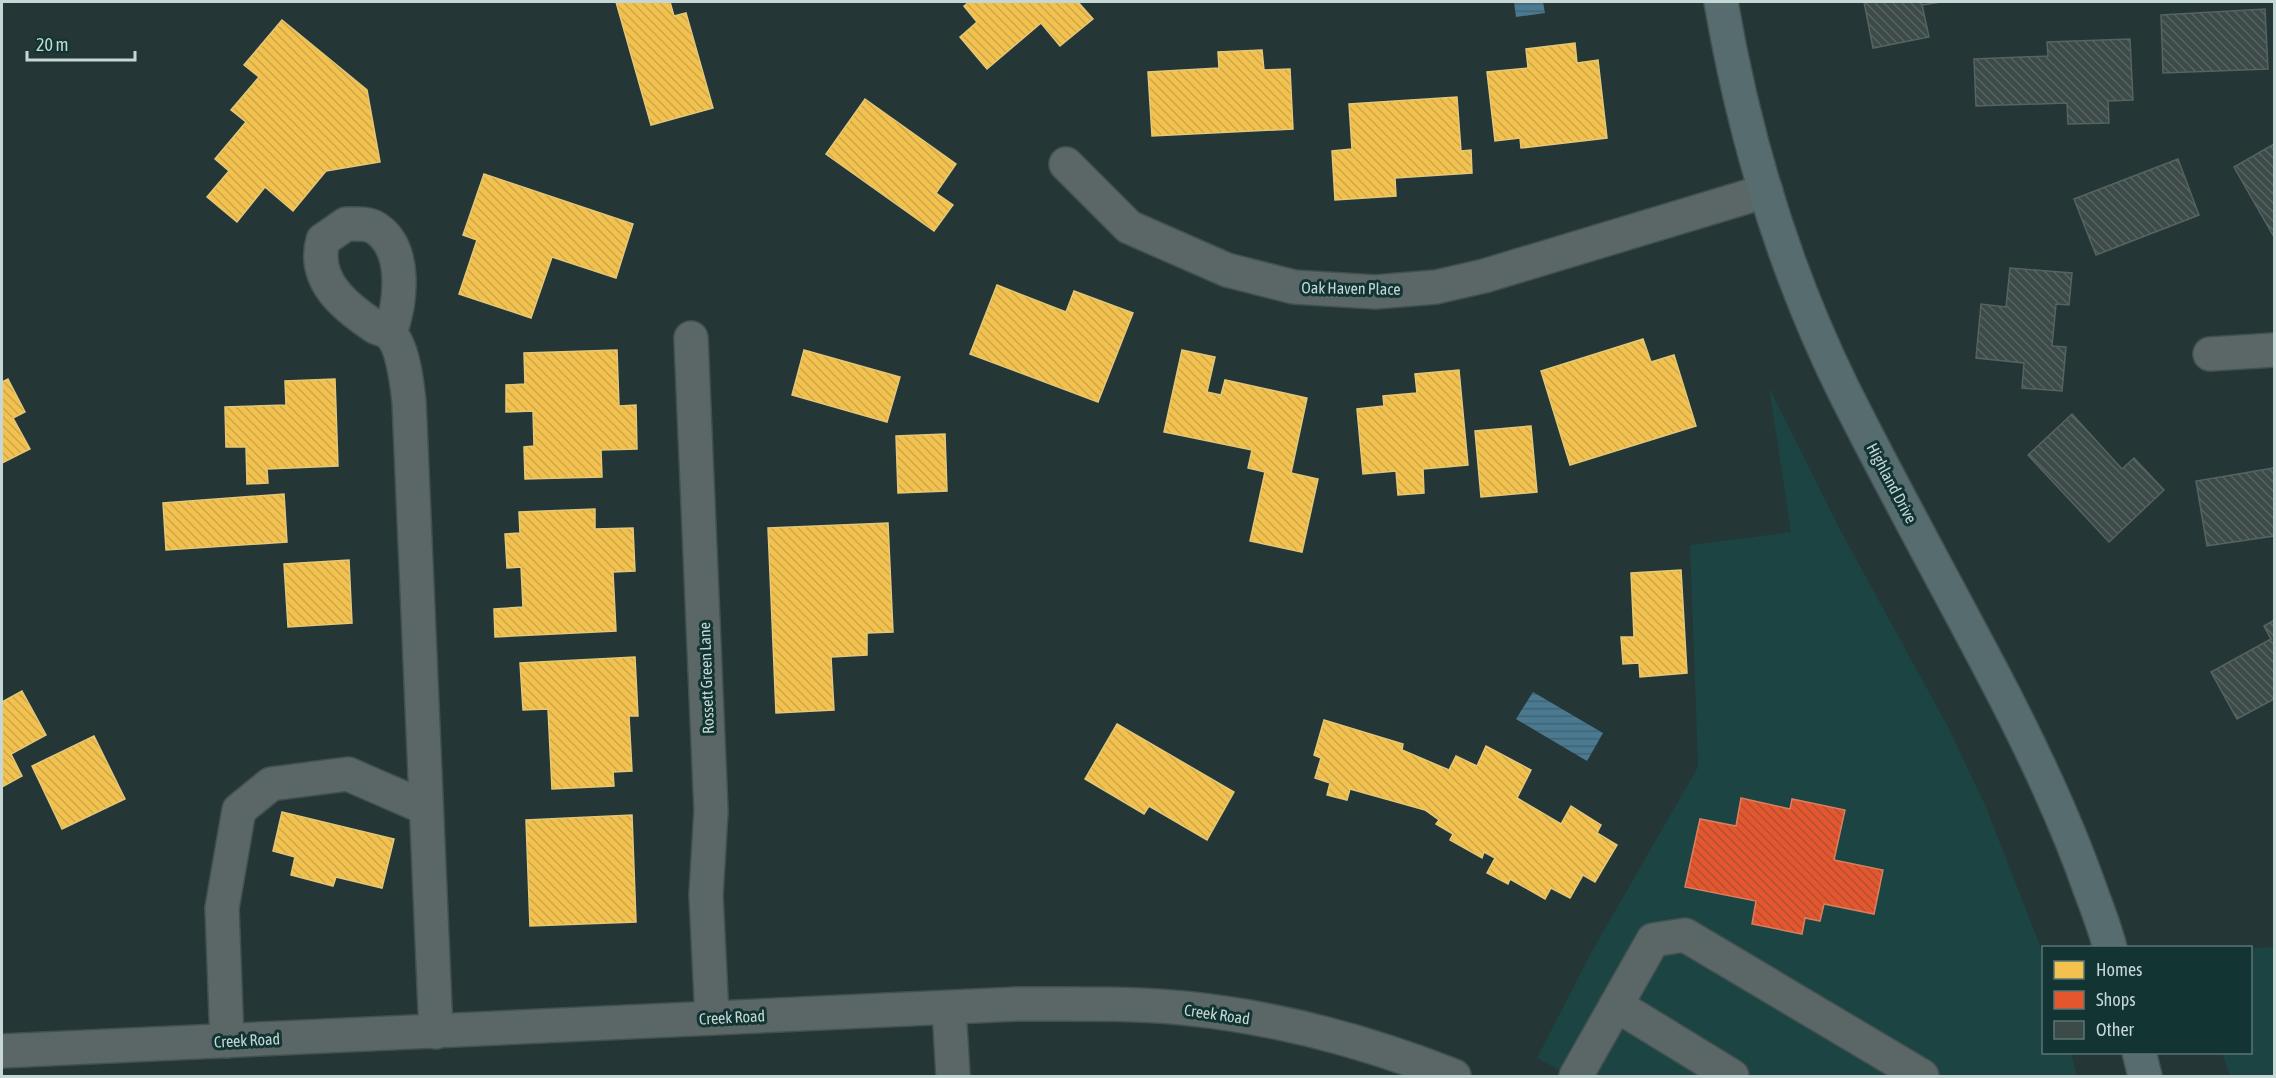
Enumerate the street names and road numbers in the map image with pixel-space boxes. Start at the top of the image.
street label: Oak Haven Place [1301,278,1401,298]
street label: Highland Drive [1863,440,1921,526]
street label: Rossett Green Lane [695,622,717,734]
street label: Creek Road [1183,1000,1251,1028]
street label: Creek Road [698,1006,766,1028]
street label: Creek Road [213,1029,281,1051]

